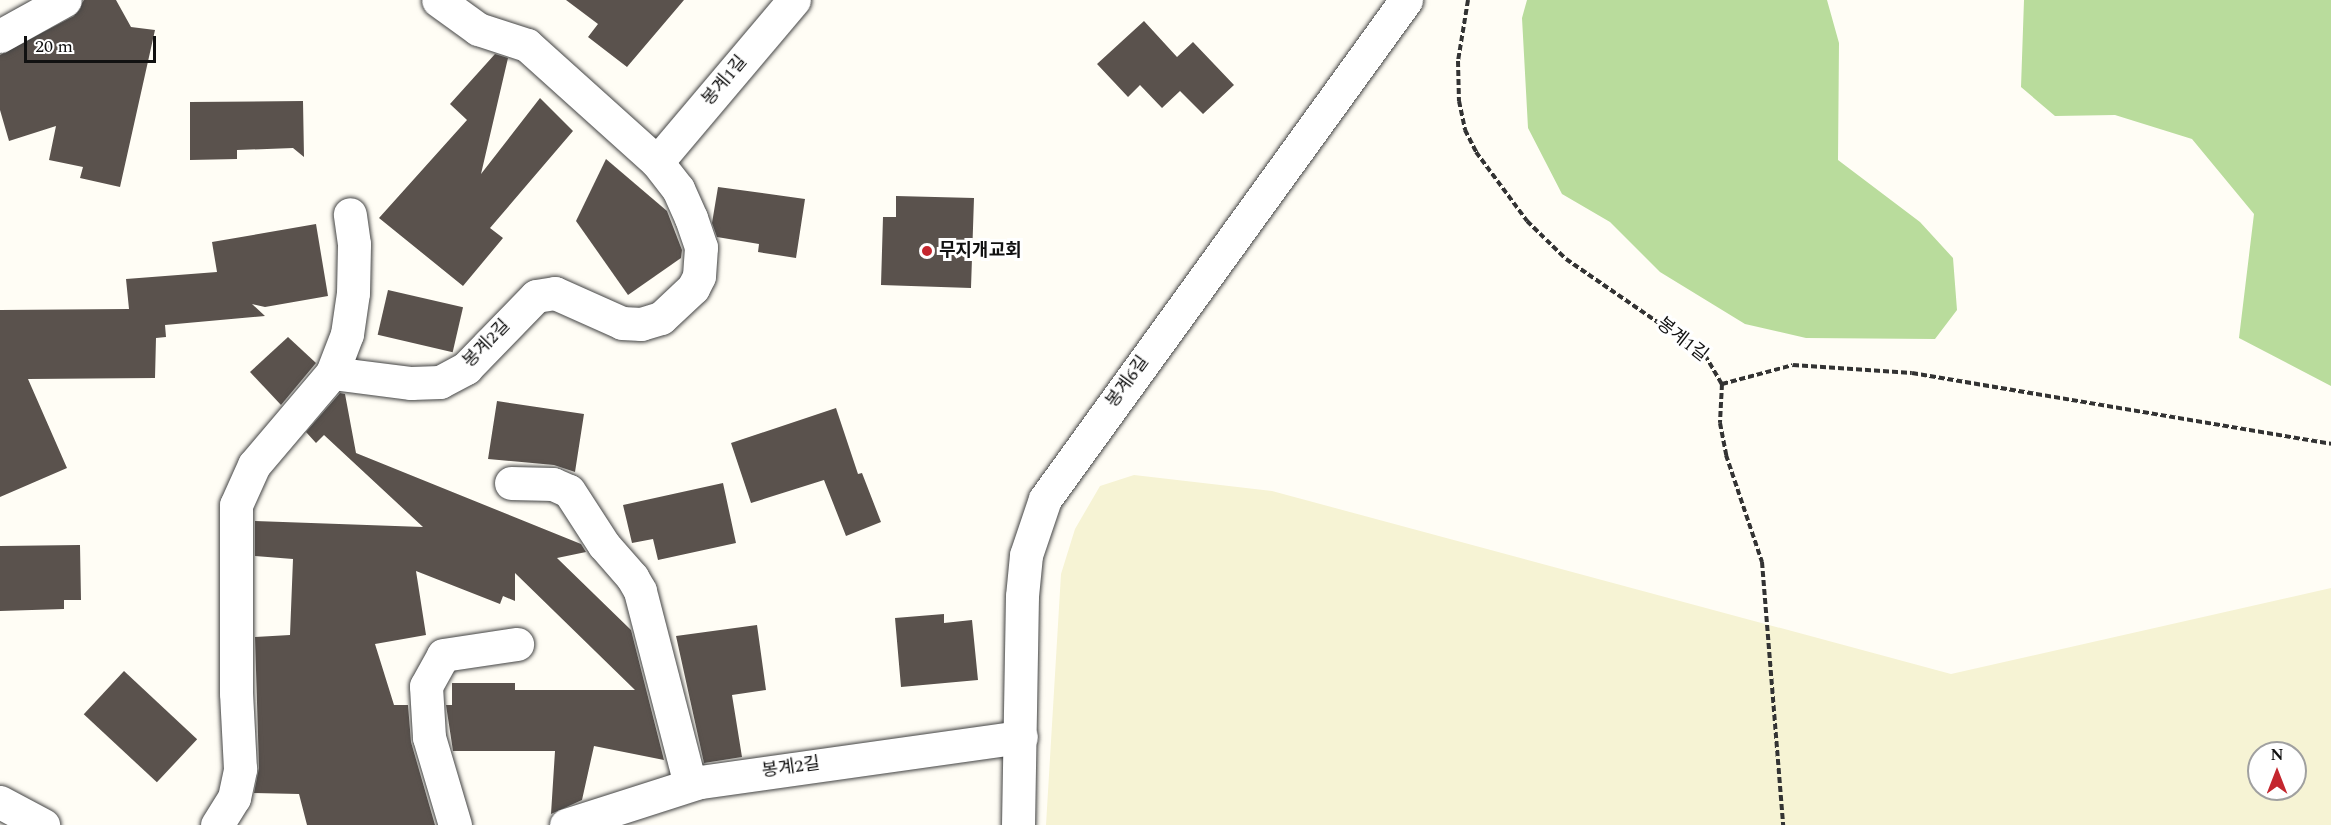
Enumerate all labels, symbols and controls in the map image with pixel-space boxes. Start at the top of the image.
scale bar [27,24,159,62]
text: 20 m [35,33,73,60]
street label: 봉계1길 [698,52,752,110]
place label: 무지개교회 [939,240,1022,262]
marker: 무지개교회 [920,244,934,258]
street label: 봉계1길 [1652,313,1712,367]
street label: 봉계2길 [459,315,515,373]
street label: 봉계6길 [1102,352,1154,412]
north arrow [2247,741,2307,801]
text: N [2270,743,2284,767]
street label: 봉계2길 [760,753,822,783]

